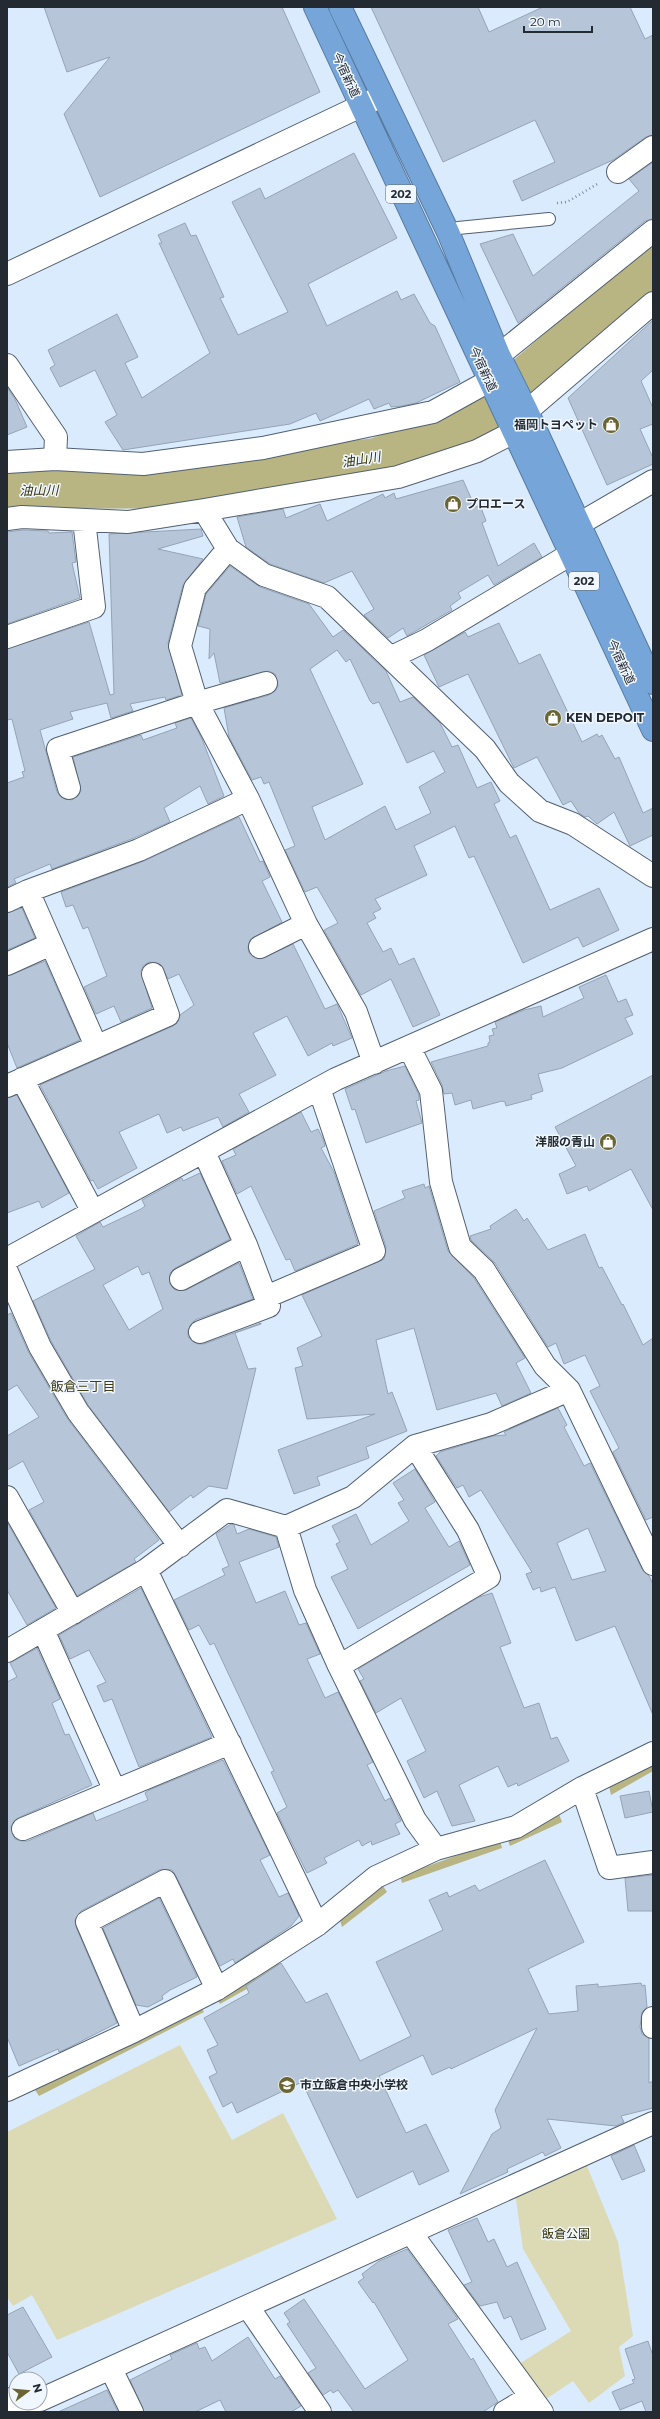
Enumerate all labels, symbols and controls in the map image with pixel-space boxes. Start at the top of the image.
scale bar [524,8,592,34]
text: 20 m [530,14,561,29]
street label: 今宿新道 [330,50,363,100]
road number: 202 [386,185,416,203]
street label: 今宿新道 [467,344,500,394]
shop icon: 福岡トヨペット [601,415,621,435]
place label: 福岡トヨペット [514,417,598,432]
water label: 油山川 [340,448,383,470]
water label: 油山川 [19,482,61,498]
shop icon: プロエース [443,494,463,514]
place label: プロエース [466,496,525,511]
road number: 202 [569,572,599,590]
street label: 今宿新道 [605,637,638,687]
shop icon: KEN DEPOIT [543,708,563,728]
place label: KEN DEPOIT [566,710,645,725]
shop icon: 洋服の青山 [598,1132,618,1152]
place label: 洋服の青山 [535,1134,595,1149]
district label: 飯倉三丁目 [50,1378,116,1394]
school or university icon: 市立飯倉中央小学校 [277,2075,297,2095]
place label: 市立飯倉中央小学校 [300,2077,408,2092]
park label: 飯倉公園 [542,2226,590,2241]
north arrow [8,2371,48,2411]
text: N [30,2382,46,2394]

